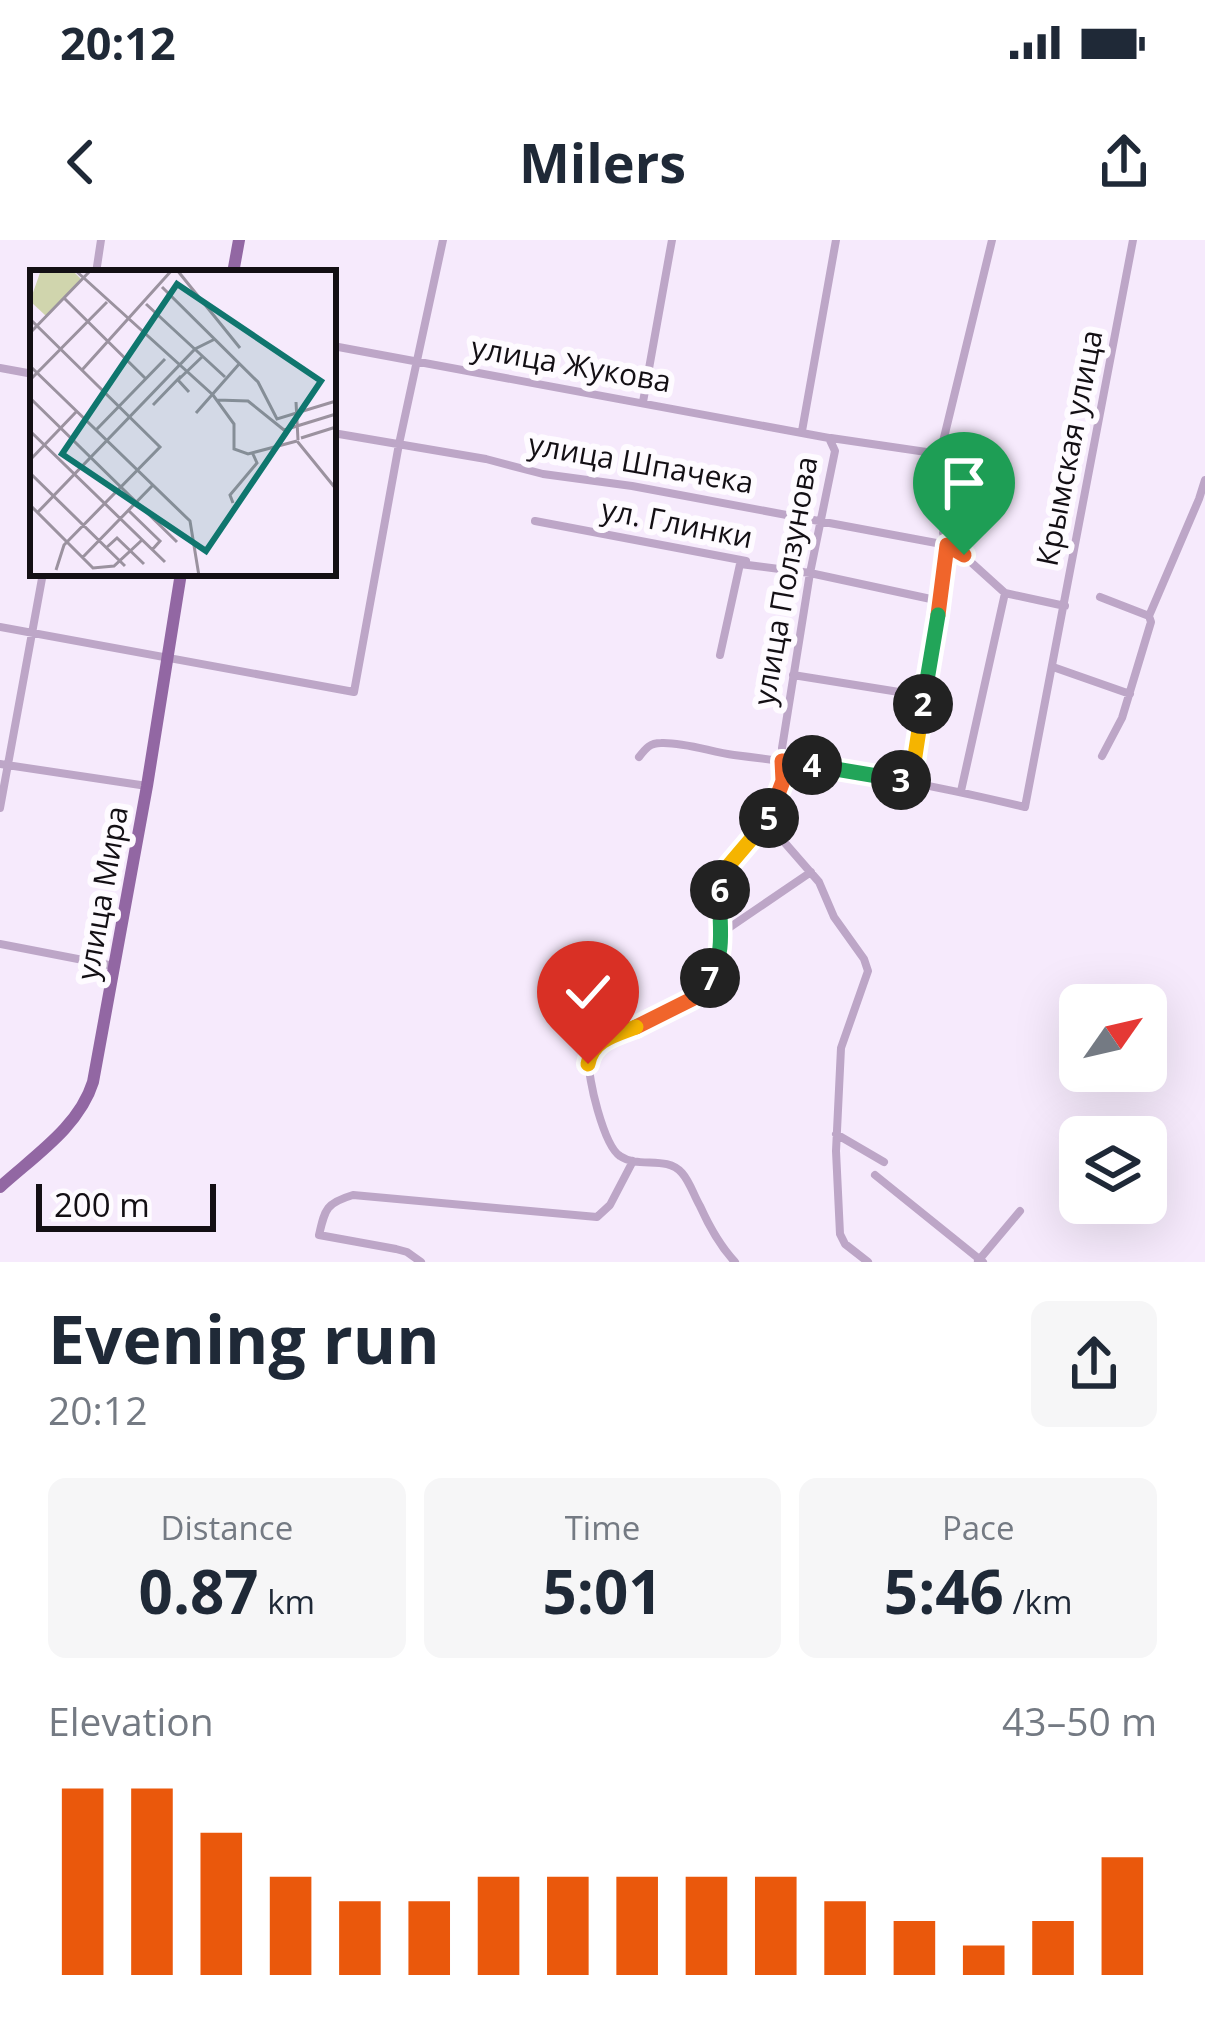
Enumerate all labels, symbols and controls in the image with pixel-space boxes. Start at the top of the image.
text: 20:12 [60,12,176,73]
text: Milers [519,125,686,199]
icon: back [48,129,114,195]
icon: share [1091,129,1157,195]
inset map [30,270,336,576]
street label: улица Жукова [468,326,674,401]
street label: Крымская улица [1026,326,1111,569]
street label: улица Шпачека [525,423,757,503]
pin [913,432,1015,555]
icon: arrive [931,450,997,516]
street label: улица Ползунова [742,453,827,708]
street label: ул. Глинки [598,488,756,557]
pin: 2 [893,674,953,734]
text: 2 [914,681,932,726]
pin: 4 [782,735,842,795]
text: 4 [803,742,821,787]
pin: 3 [871,750,931,810]
text: 3 [892,757,910,802]
pin: 5 [739,788,799,848]
text: 5 [760,795,778,840]
street label: улица Мира [66,803,137,983]
pin: 6 [690,860,750,920]
text: 6 [711,867,729,912]
pin [537,941,639,1064]
pin: 7 [680,948,740,1008]
text: 7 [701,955,719,1000]
icon: check [555,959,621,1025]
north arrow [1059,984,1167,1092]
map controls [1059,984,1167,1224]
button: layers [1059,1116,1167,1224]
scale bar [36,1178,216,1231]
text: 200 m [54,1182,150,1227]
text: Evening run [48,1293,440,1383]
button: share [1031,1301,1157,1427]
text: 20:12 [48,1383,147,1436]
text: Distance [160,1505,293,1550]
text: Time [565,1505,640,1550]
text: Pace [942,1505,1014,1550]
text: 0.87 [139,1550,259,1632]
text: 5:01 [542,1550,663,1632]
text: 5:46 [884,1550,1004,1632]
text: km [259,1579,315,1624]
text: /km [1004,1579,1072,1624]
text: Elevation [48,1694,214,1747]
text: 43–50 m [1002,1694,1157,1747]

